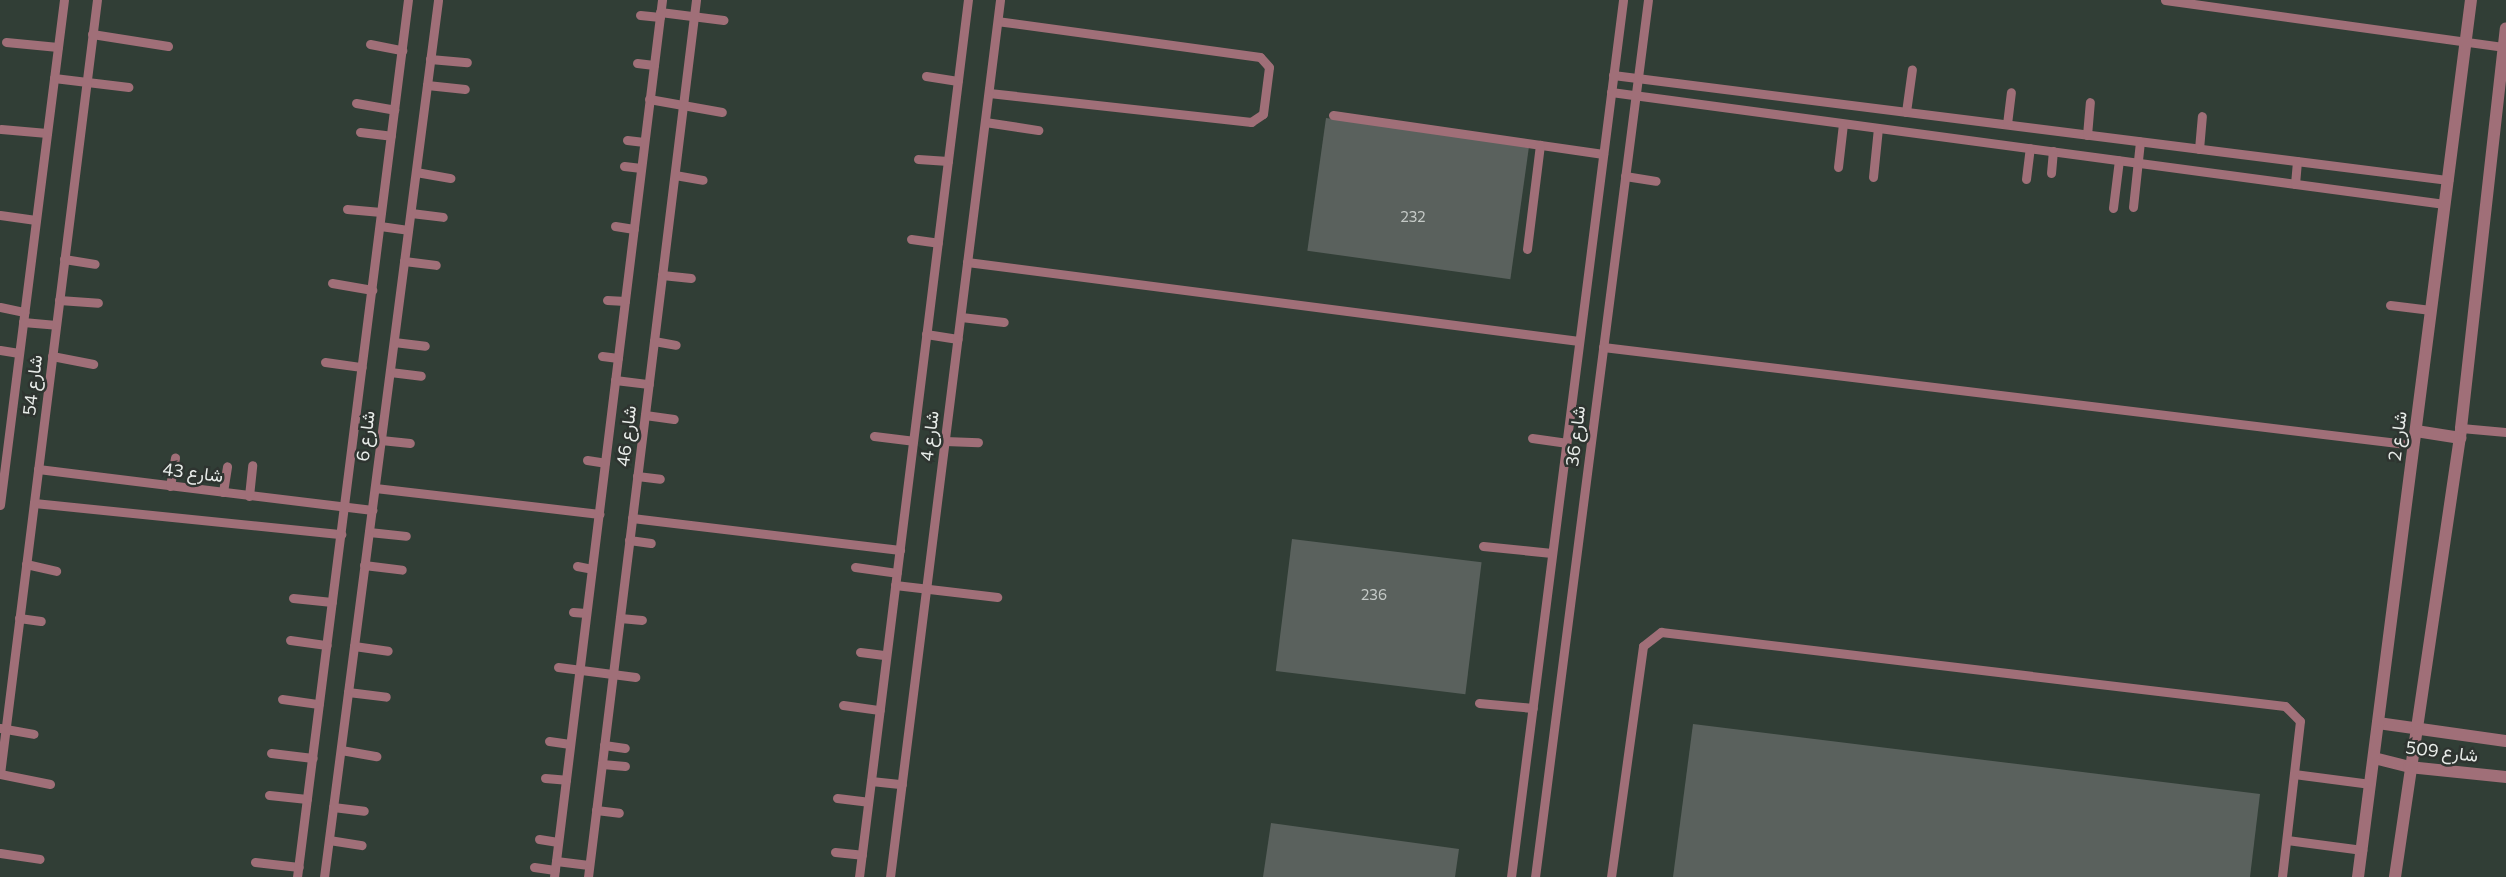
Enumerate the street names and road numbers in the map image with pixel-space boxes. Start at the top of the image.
street label: شارع 54 [18,354,46,416]
street label: شارع 46 [612,404,640,468]
street label: شارع 36 [1561,404,1589,468]
street label: شارع 6 [351,410,379,462]
street label: شارع 4 [915,410,943,462]
street label: شارع 2 [2383,410,2411,462]
street label: شارع 43 [162,458,224,486]
street label: شارع 509 [2405,736,2479,766]

